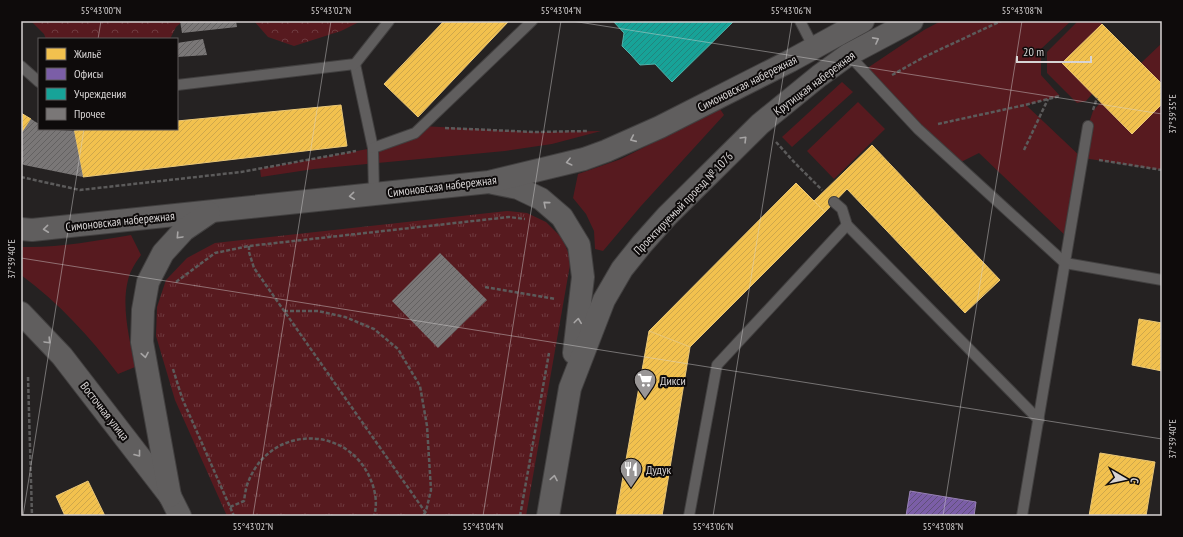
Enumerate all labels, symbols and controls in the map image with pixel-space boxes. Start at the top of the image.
text: 55°43'00"N [81,4,121,17]
text: 55°43'02"N [311,4,351,17]
text: 55°43'04"N [541,4,581,17]
text: 55°43'06"N [771,4,811,17]
text: 55°43'08"N [1002,4,1042,17]
legend [38,38,178,130]
one-way arrow [872,38,879,45]
scale bar [1017,38,1091,64]
text: 20 m [1023,44,1044,59]
text: Жильё [73,46,101,61]
street label: Крутицкая набережная [770,47,858,118]
street label: Симоновская набережная [695,51,800,115]
text: Офисы [74,66,103,81]
text: Учреждения [74,86,127,101]
text: 37°39'35"E [1166,94,1179,134]
text: Прочее [74,106,105,121]
one-way arrow [630,134,637,142]
one-way arrow [739,136,747,144]
street label: Проектируемый проезд № 1076 [630,148,736,258]
one-way arrow [565,158,572,166]
street label: Симоновская набережная [387,172,498,200]
one-way arrow [349,191,356,200]
one-way arrow [544,201,551,208]
street label: Симоновская набережная [65,208,176,234]
one-way arrow [43,224,49,233]
one-way arrow [177,231,184,238]
text: 37°39'40"E [5,239,18,279]
one-way arrow [573,318,582,324]
one-way arrow [43,336,51,344]
one-way arrow [140,352,148,358]
supermarket icon: Дикси [632,367,658,400]
place label: Дикси [660,373,686,388]
street label: Восточная улица [77,379,133,443]
text: 37°39'40"E [1166,419,1179,459]
one-way arrow [133,449,140,456]
restaurant icon: Дудук [618,456,644,489]
north arrow [1105,459,1145,499]
place label: Дудук [646,462,671,477]
one-way arrow [550,474,558,481]
text: С [1128,477,1142,484]
text: 55°43'02"N [233,520,273,533]
text: 55°43'04"N [463,520,503,533]
text: 55°43'06"N [693,520,733,533]
text: 55°43'08"N [923,520,963,533]

